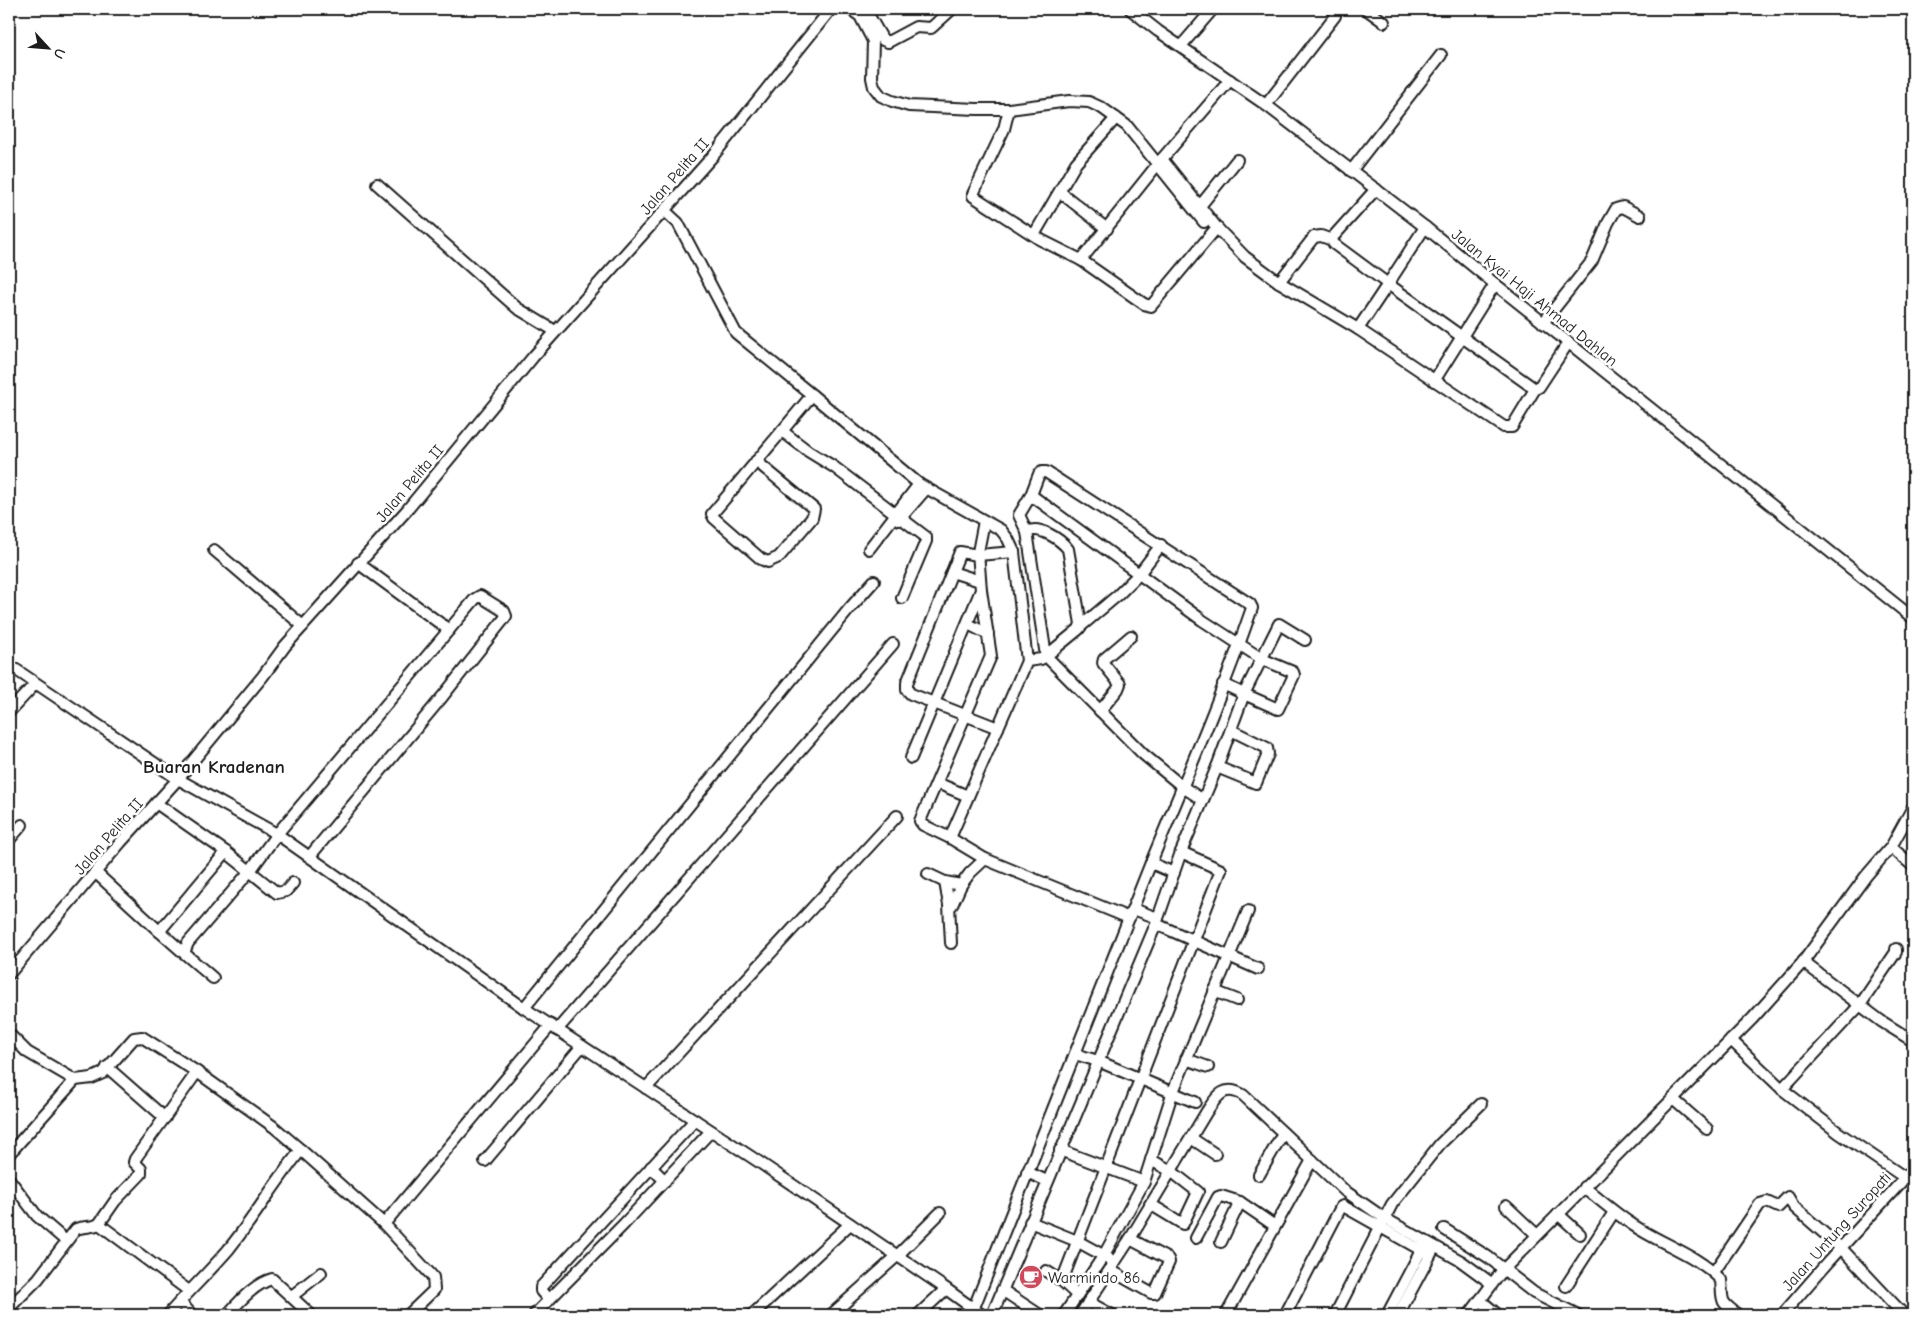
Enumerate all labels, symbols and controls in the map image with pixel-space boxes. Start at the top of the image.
north arrow [22,22,72,72]
text: U [50,46,69,61]
street label: Jalan Pelita II [637,135,713,218]
street label: Jalan Kyai Haji Ahmad Dahlan [1448,225,1621,370]
street label: Jalan Pelita II [372,441,447,526]
district label: Buaran Kradenan [143,756,285,778]
street label: Jalan Pelita II [71,795,147,878]
street label: Jalan Untung Suropati [1779,1169,1895,1295]
cafe icon: Warmindo 86 [1018,1264,1044,1290]
place label: Warmindo 86 [1048,1269,1140,1287]

